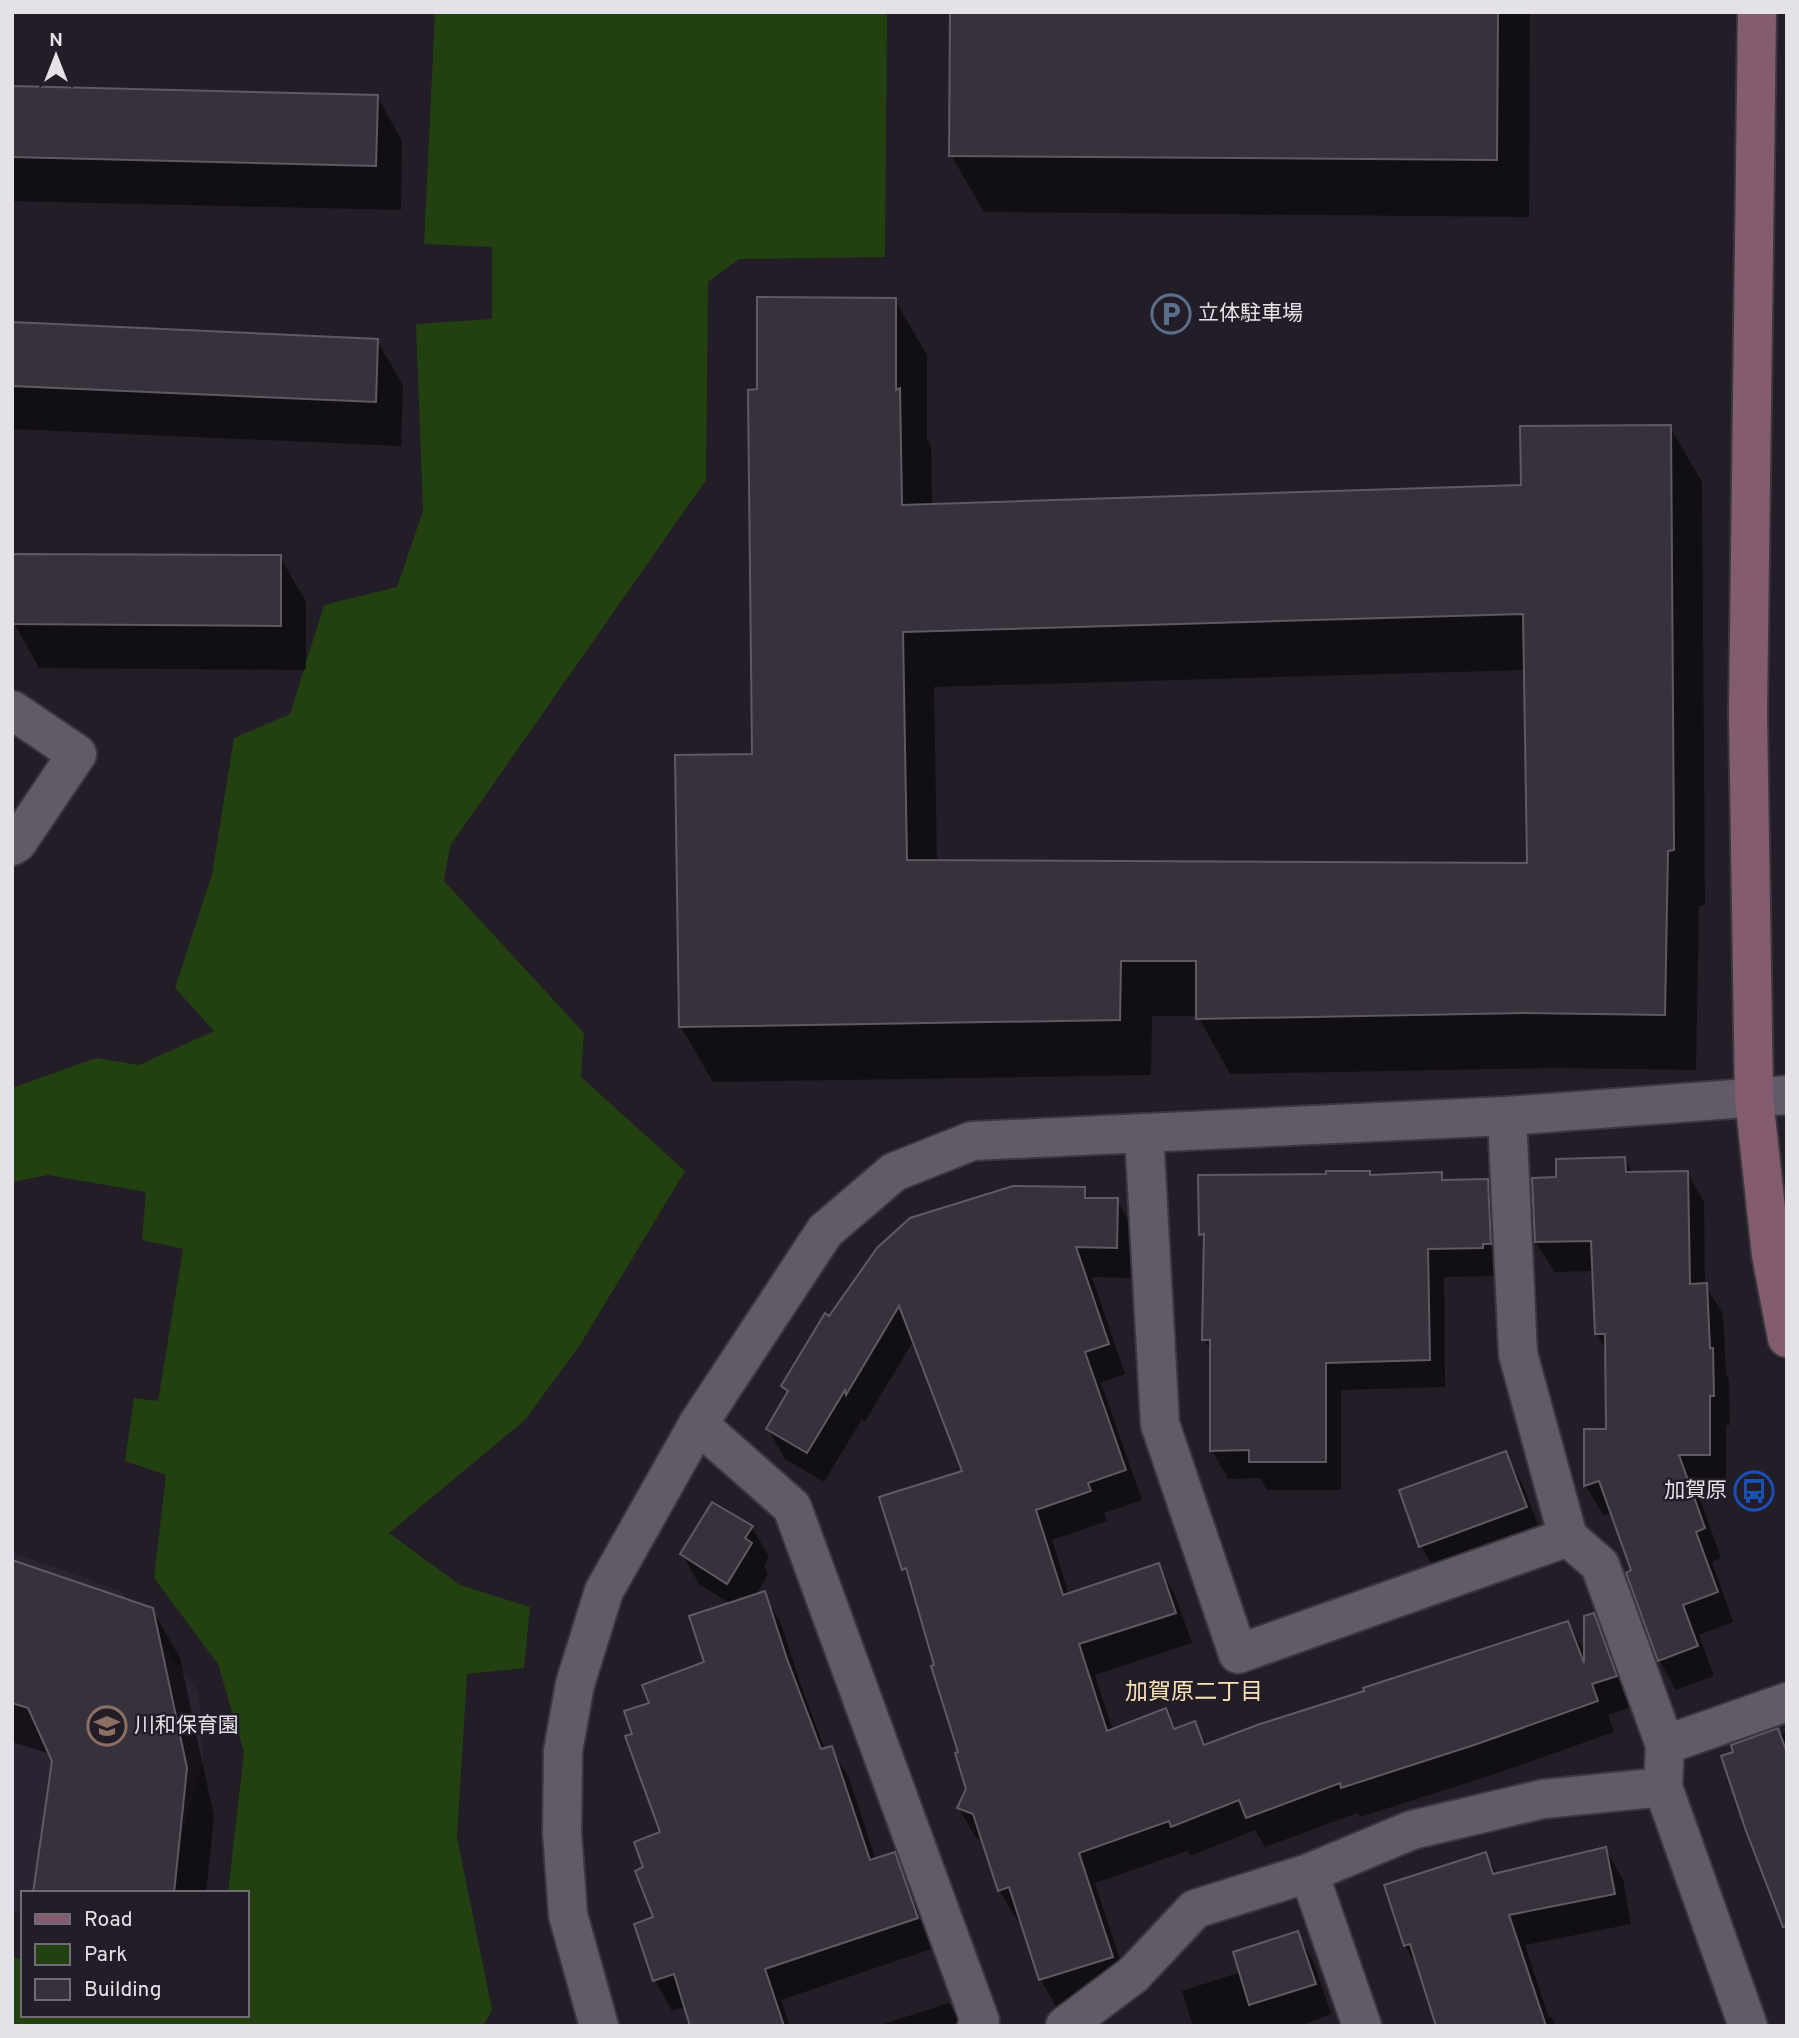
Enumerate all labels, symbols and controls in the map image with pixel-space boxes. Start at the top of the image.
north arrow [21,21,91,91]
text: N [49,29,63,53]
parking icon: 立体駐車場 [1150,293,1192,335]
place label: 立体駐車場 [1198,301,1303,328]
bus stop icon: 加賀原 [1733,1470,1775,1512]
place label: 加賀原 [1664,1478,1727,1505]
district label: 加賀原二丁目 [1125,1679,1263,1708]
school or university icon: 川和保育園 [86,1705,128,1747]
place label: 川和保育園 [134,1713,239,1740]
legend [21,1891,248,2017]
text: Road [84,1907,133,1934]
text: Park [84,1942,127,1969]
text: Building [84,1977,162,2004]

